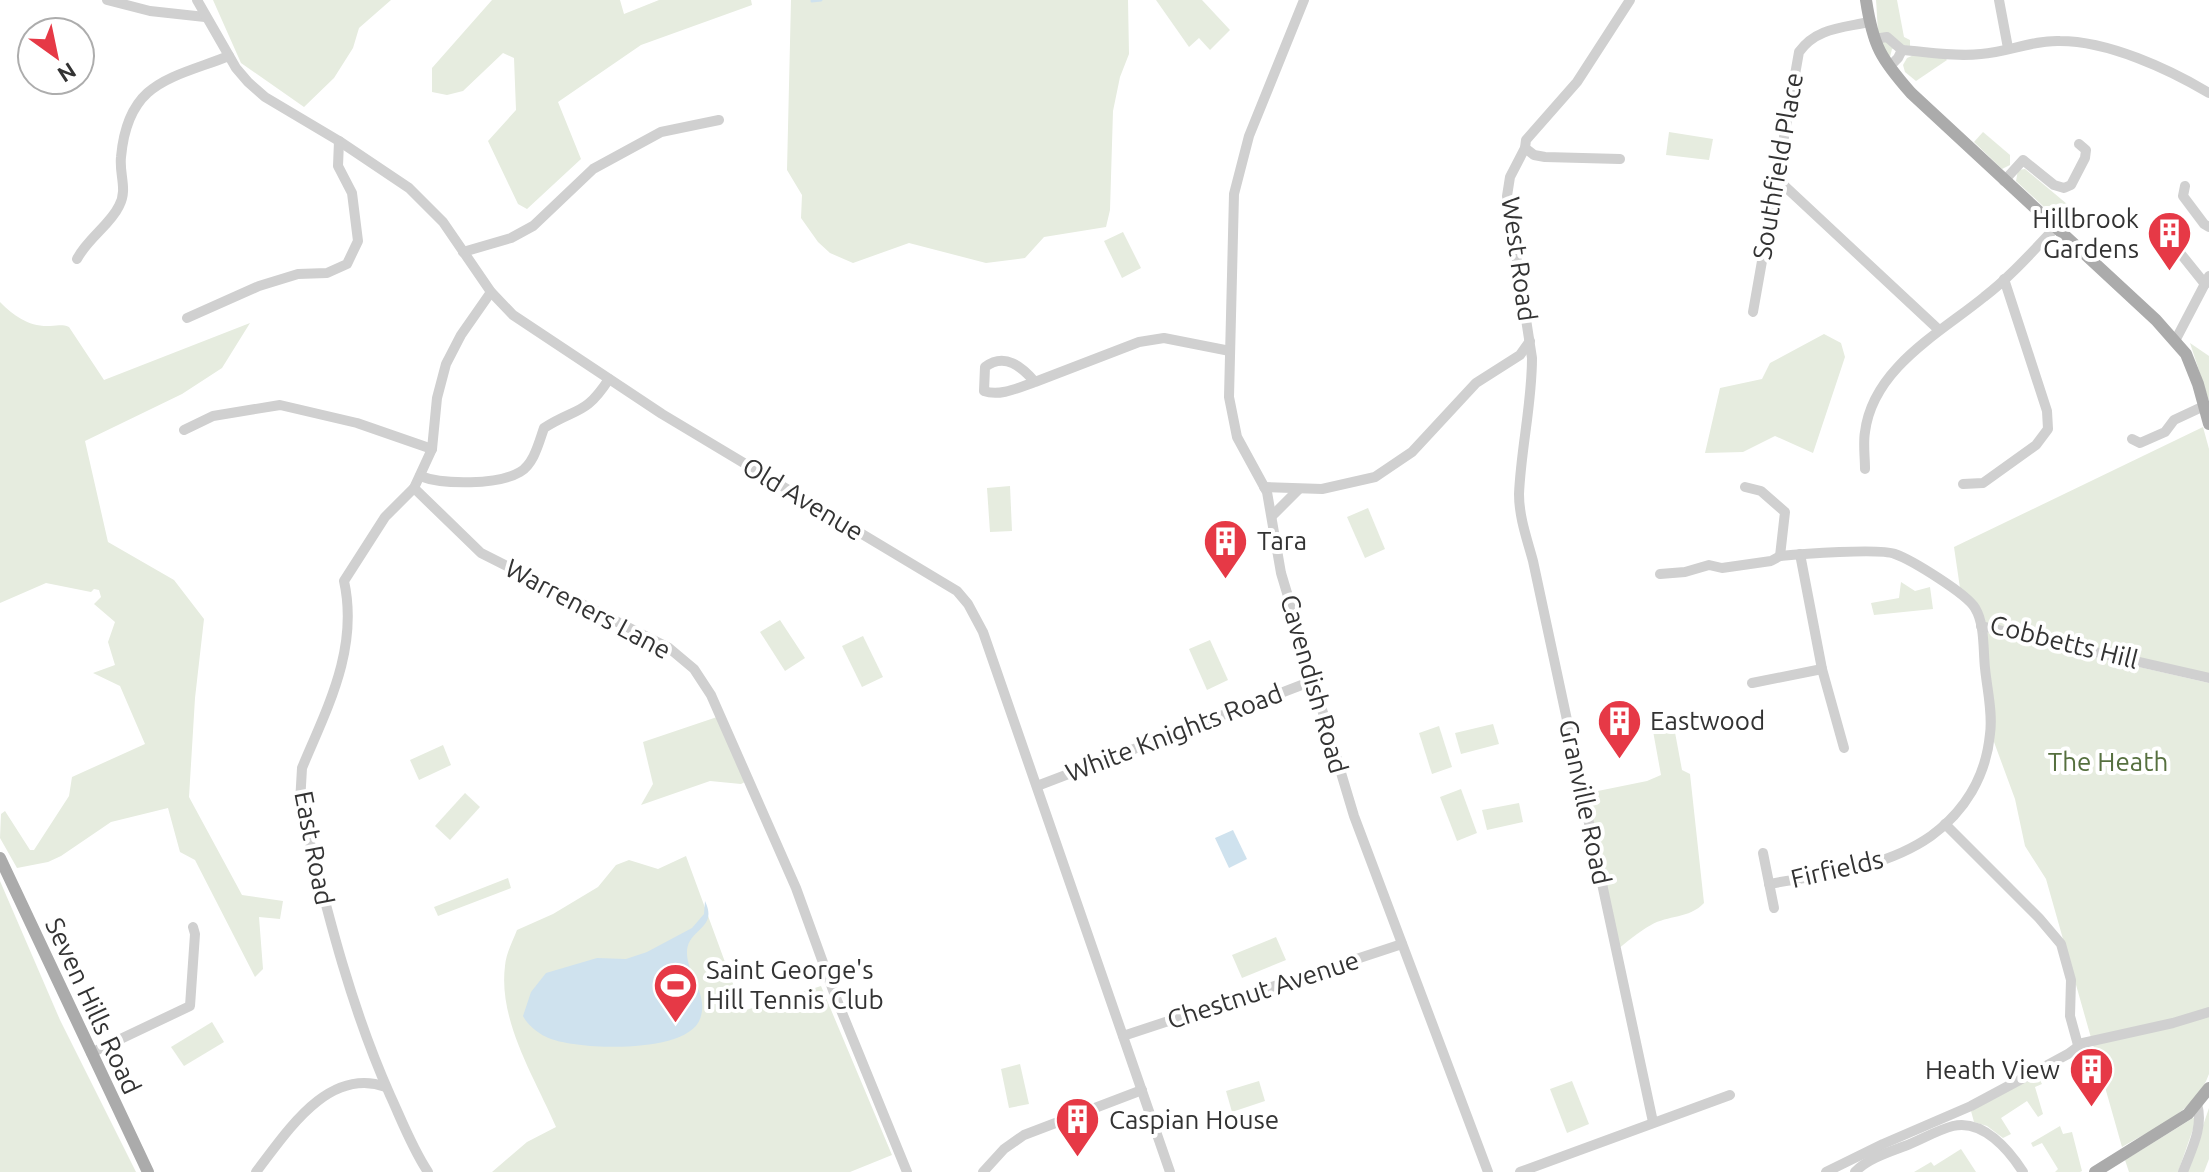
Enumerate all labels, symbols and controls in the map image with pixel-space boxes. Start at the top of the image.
north arrow [16,16,96,96]
text: N [53,58,81,88]
street label: Southfield Place [1747,70,1808,262]
street label: West Road [1496,195,1543,323]
place label: Hillbrook Gardens [2032,204,2139,263]
building icon: Hillbrook Gardens [2146,210,2194,273]
street label: Old Avenue [738,451,869,546]
building icon: Tara [1202,517,1250,580]
place label: Tara [1257,526,1307,555]
street label: Warreners Lane [501,553,676,664]
street label: Cavendish Road [1275,591,1354,777]
street label: Cobbetts Hill [1987,609,2141,674]
street label: White Knights Road [1061,678,1286,787]
building icon: Eastwood [1595,697,1643,760]
place label: Eastwood [1650,706,1765,735]
street label: Granville Road [1554,717,1617,887]
park label: The Heath [2048,747,2168,776]
street label: East Road [289,789,340,907]
street label: Firfields [1788,844,1886,893]
street label: Seven Hills Road [40,913,147,1098]
street label: Chestnut Avenue [1163,945,1362,1034]
place label: Saint George's Hill Tennis Club [706,955,884,1014]
sports icon: Saint George's Hill Tennis Club [651,961,699,1024]
building icon: Heath View [2067,1046,2115,1109]
place label: Heath View [1925,1055,2060,1084]
building icon: Caspian House [1054,1096,1102,1159]
place label: Caspian House [1109,1105,1279,1134]

